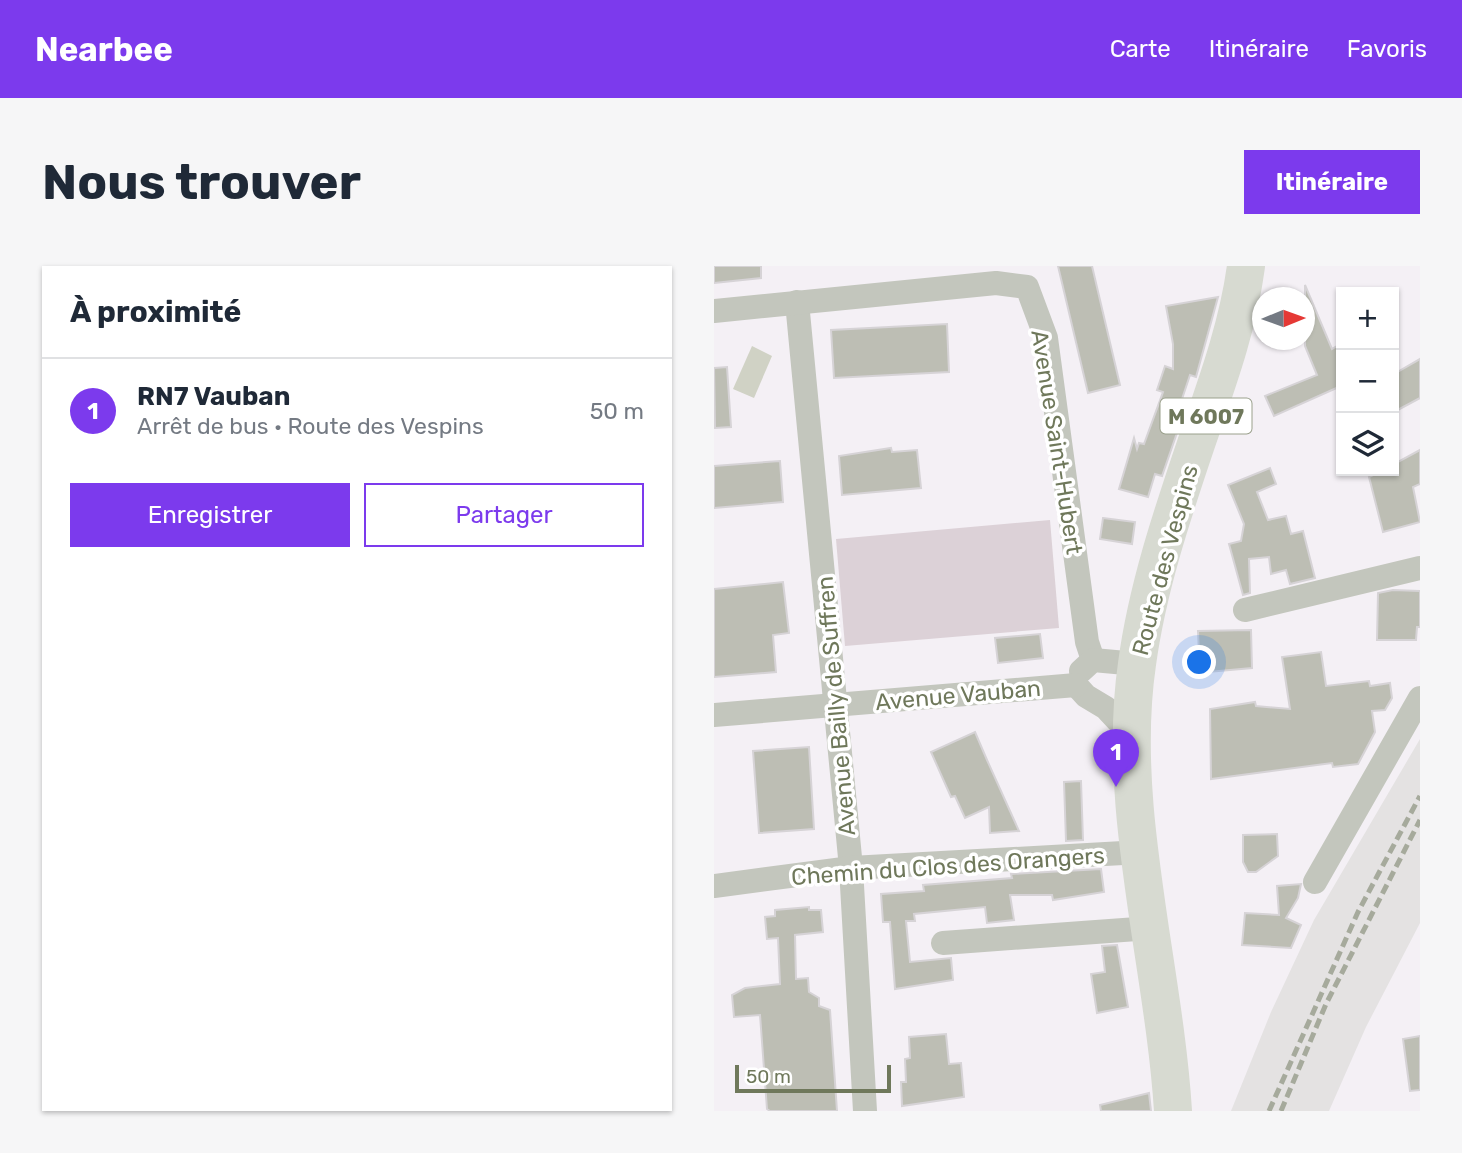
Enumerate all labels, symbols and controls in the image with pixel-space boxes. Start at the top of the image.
text: Nearbee [35,30,173,69]
text: Carte [1110,35,1171,63]
text: Itinéraire [1209,35,1309,63]
text: Favoris [1347,35,1427,63]
button: Itinéraire [1244,150,1420,214]
text: Nous trouver [42,153,361,211]
north arrow [1252,287,1315,350]
map controls [1336,287,1399,476]
button: + [1336,287,1399,350]
text: À proximité [70,294,241,330]
street label: Avenue Saint-Hubert [1025,328,1089,556]
button: − [1336,350,1399,413]
text: RN7 Vauban [137,381,290,412]
text: 1 [87,397,99,425]
text: 50 m [590,397,644,425]
road number: M 6007 [1161,398,1252,434]
text: Arrêt de bus · Route des Vespins [137,412,484,440]
button: layers [1336,413,1399,476]
street label: Route des Vespins [1126,462,1204,658]
button: Enregistrer [70,483,350,547]
button: Partager [364,483,644,547]
street label: Avenue Bailly de Suffren [811,575,861,837]
your location [1182,645,1216,679]
street label: Avenue Vauban [874,674,1042,716]
pin: 1 [1093,729,1139,787]
street label: Chemin du Clos des Orangers [790,841,1106,891]
scale bar [735,1062,891,1094]
text: 50 m [746,1065,791,1088]

